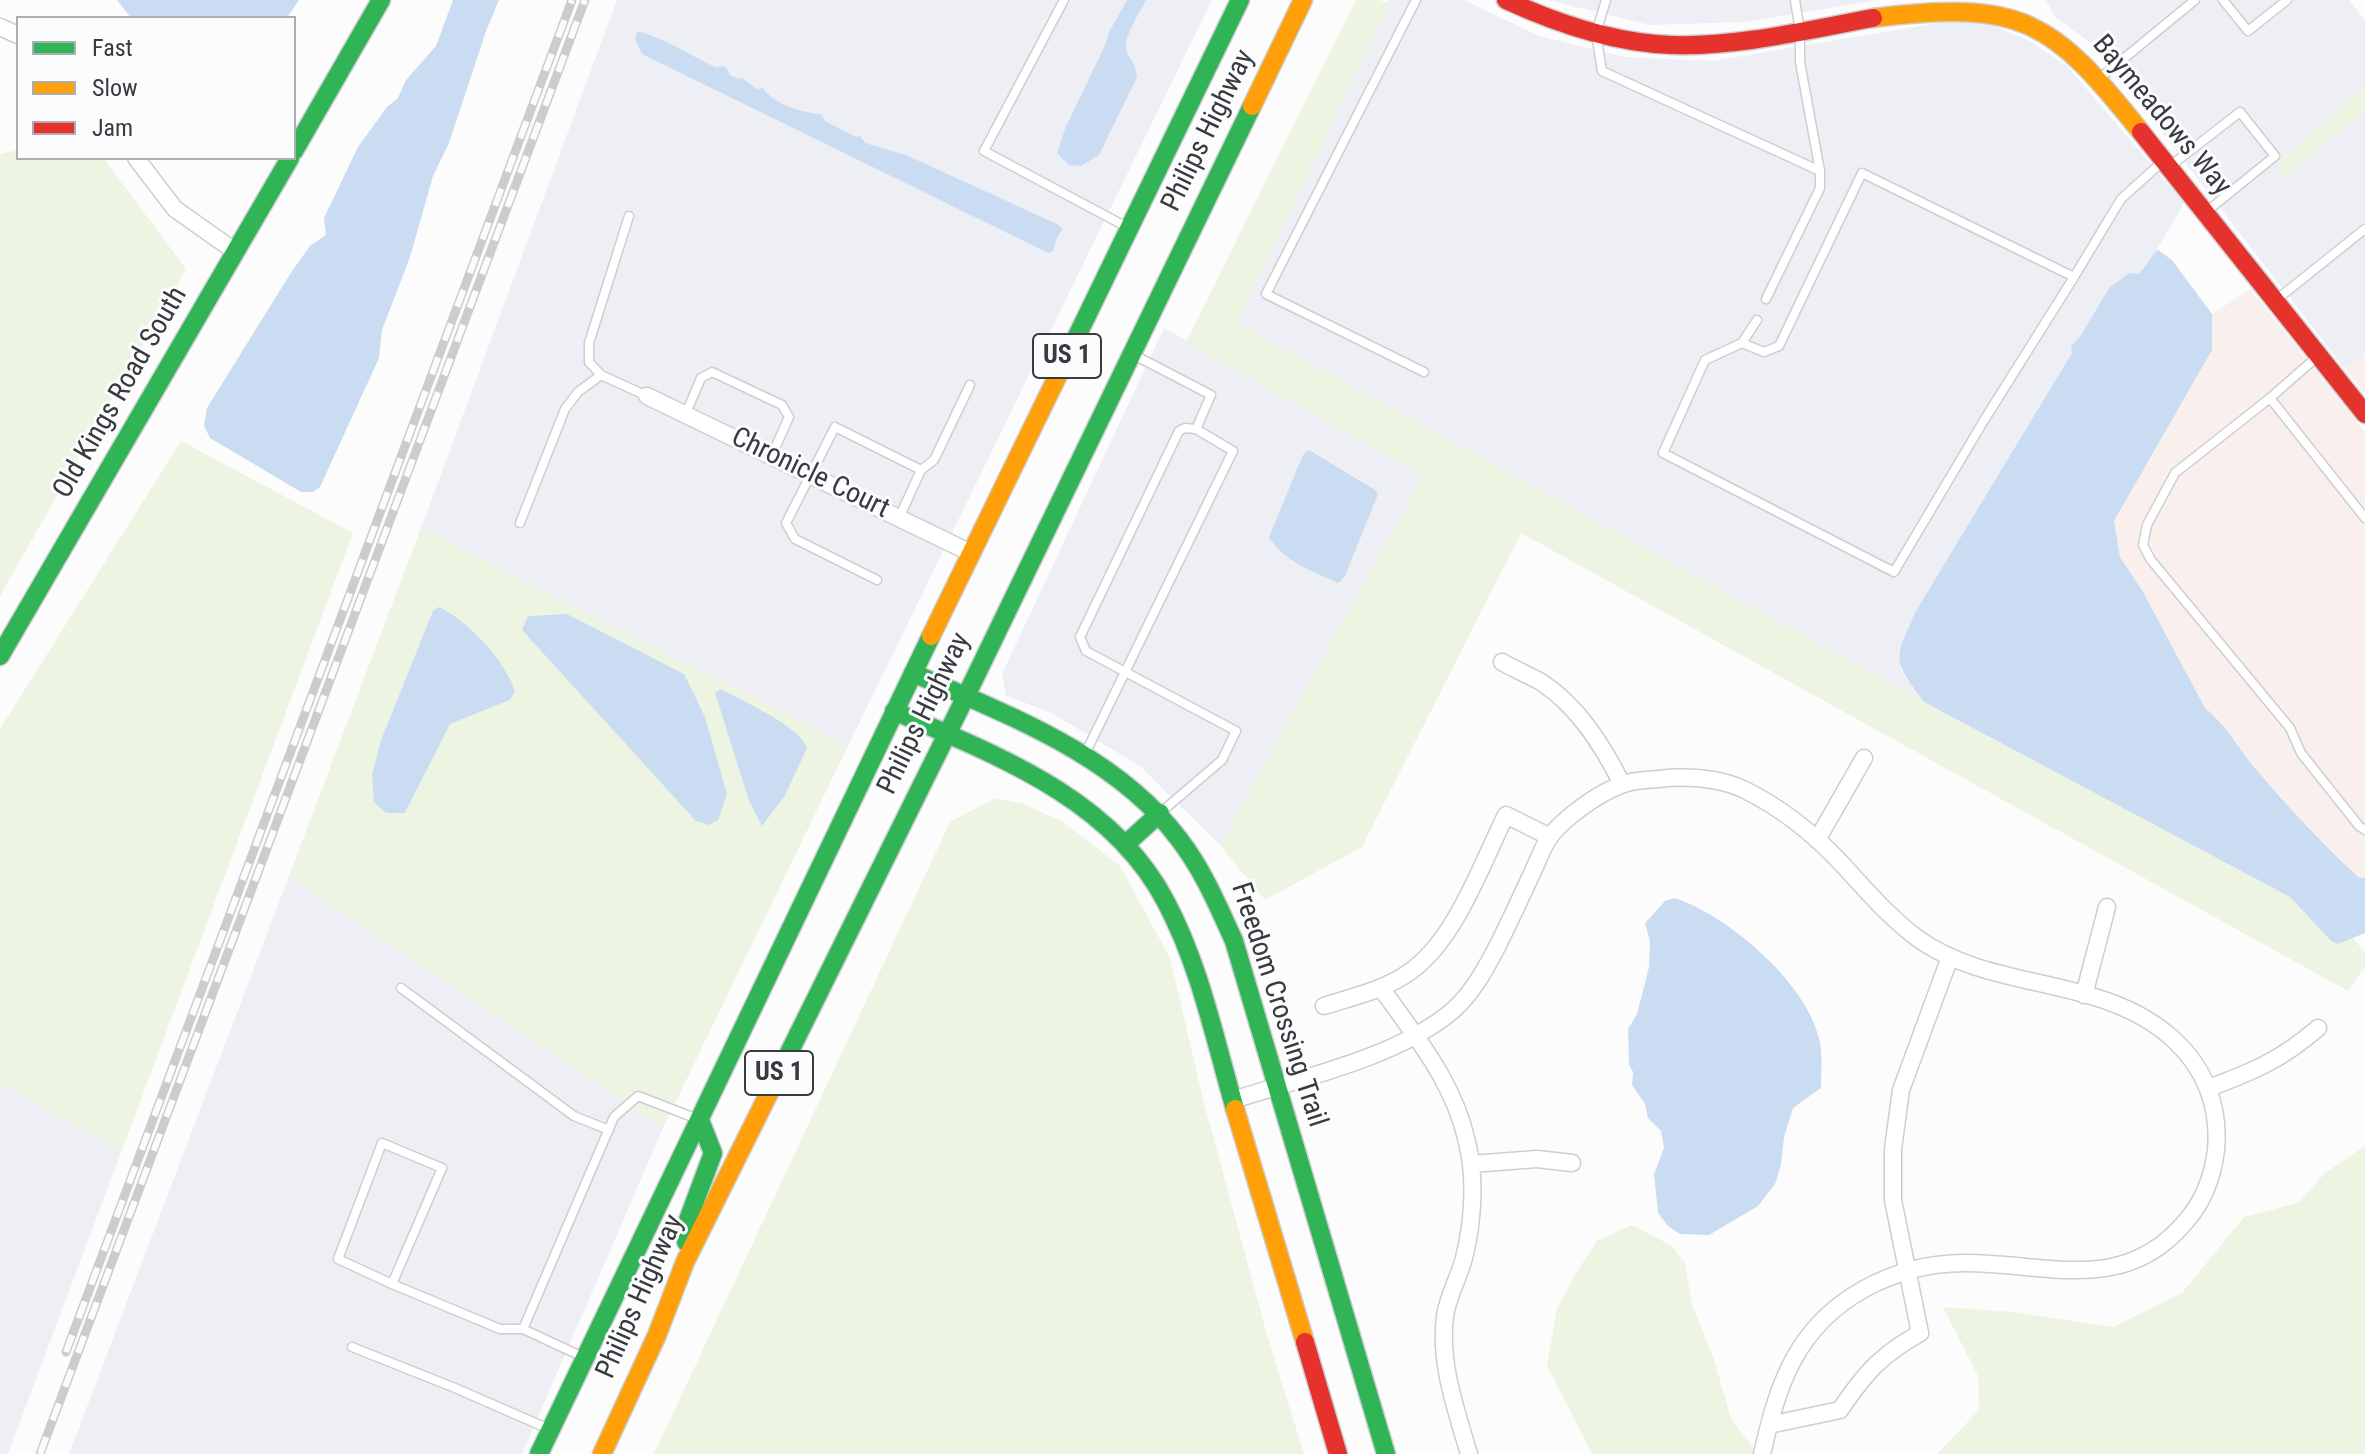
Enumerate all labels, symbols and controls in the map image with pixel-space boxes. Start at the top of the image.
legend [16,16,296,160]
street label: Baymeadows Way [2084,29,2238,203]
text: Fast [92,34,133,62]
street label: Philips Highway [1155,45,1263,217]
text: Slow [92,74,138,102]
text: Jam [92,114,133,142]
street label: Old Kings Road South [47,281,195,505]
road number: US 1 [1033,334,1101,378]
street label: Chronicle Court [726,421,894,527]
street label: Philips Highway [871,628,979,800]
street label: Freedom Crossing Trail [1223,879,1333,1131]
road number: US 1 [745,1051,813,1095]
street label: Philips Highway [590,1210,692,1384]

